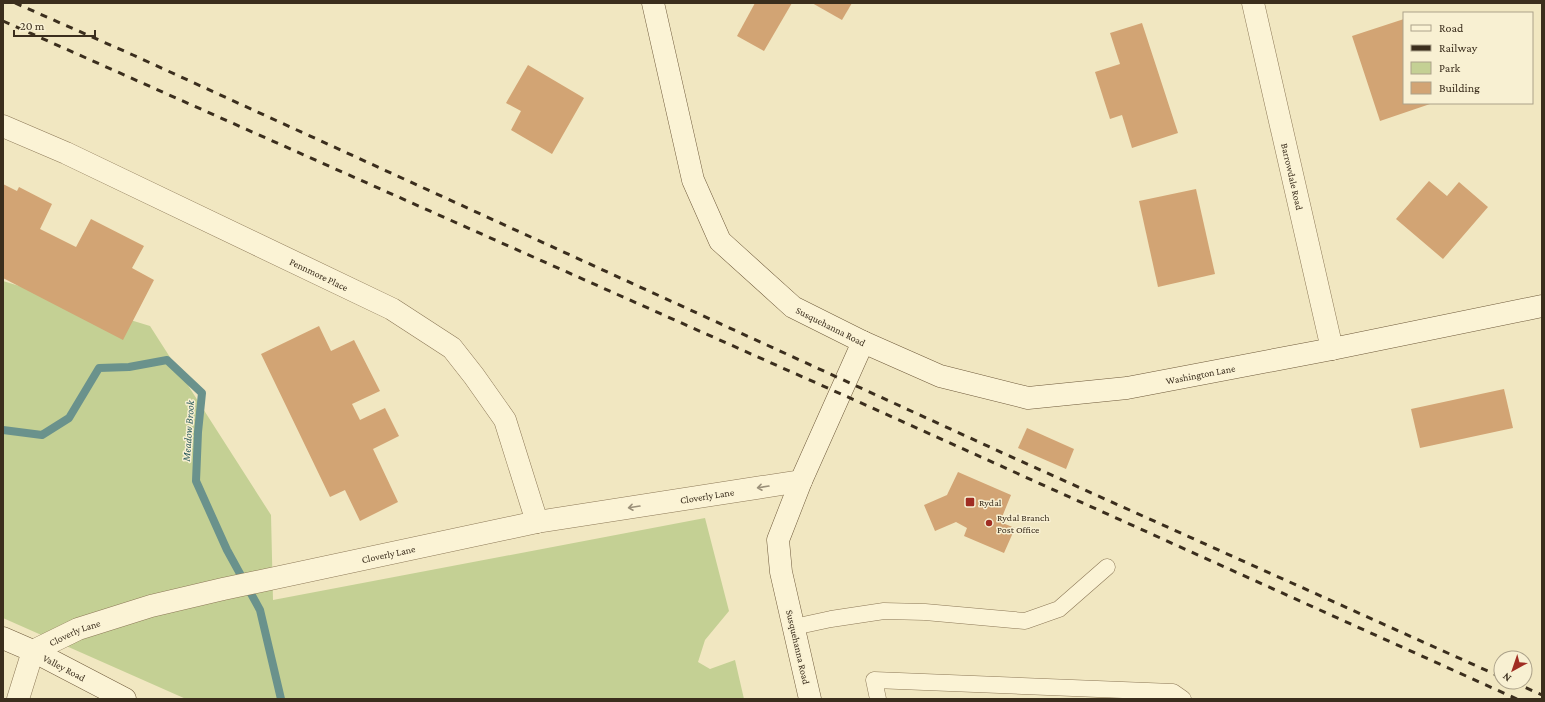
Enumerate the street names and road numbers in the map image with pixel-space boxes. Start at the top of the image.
street label: Barrowdale Road [1280,142,1306,212]
street label: Pennmore Place [288,255,351,293]
street label: Susquehanna Road [794,304,868,348]
street label: Washington Lane [1165,362,1237,386]
street label: Cloverly Lane [679,486,735,505]
street label: Cloverly Lane [361,543,417,565]
street label: Susquehanna Road [784,609,812,686]
street label: Cloverly Lane [47,617,102,648]
street label: Valley Road [41,652,88,683]

